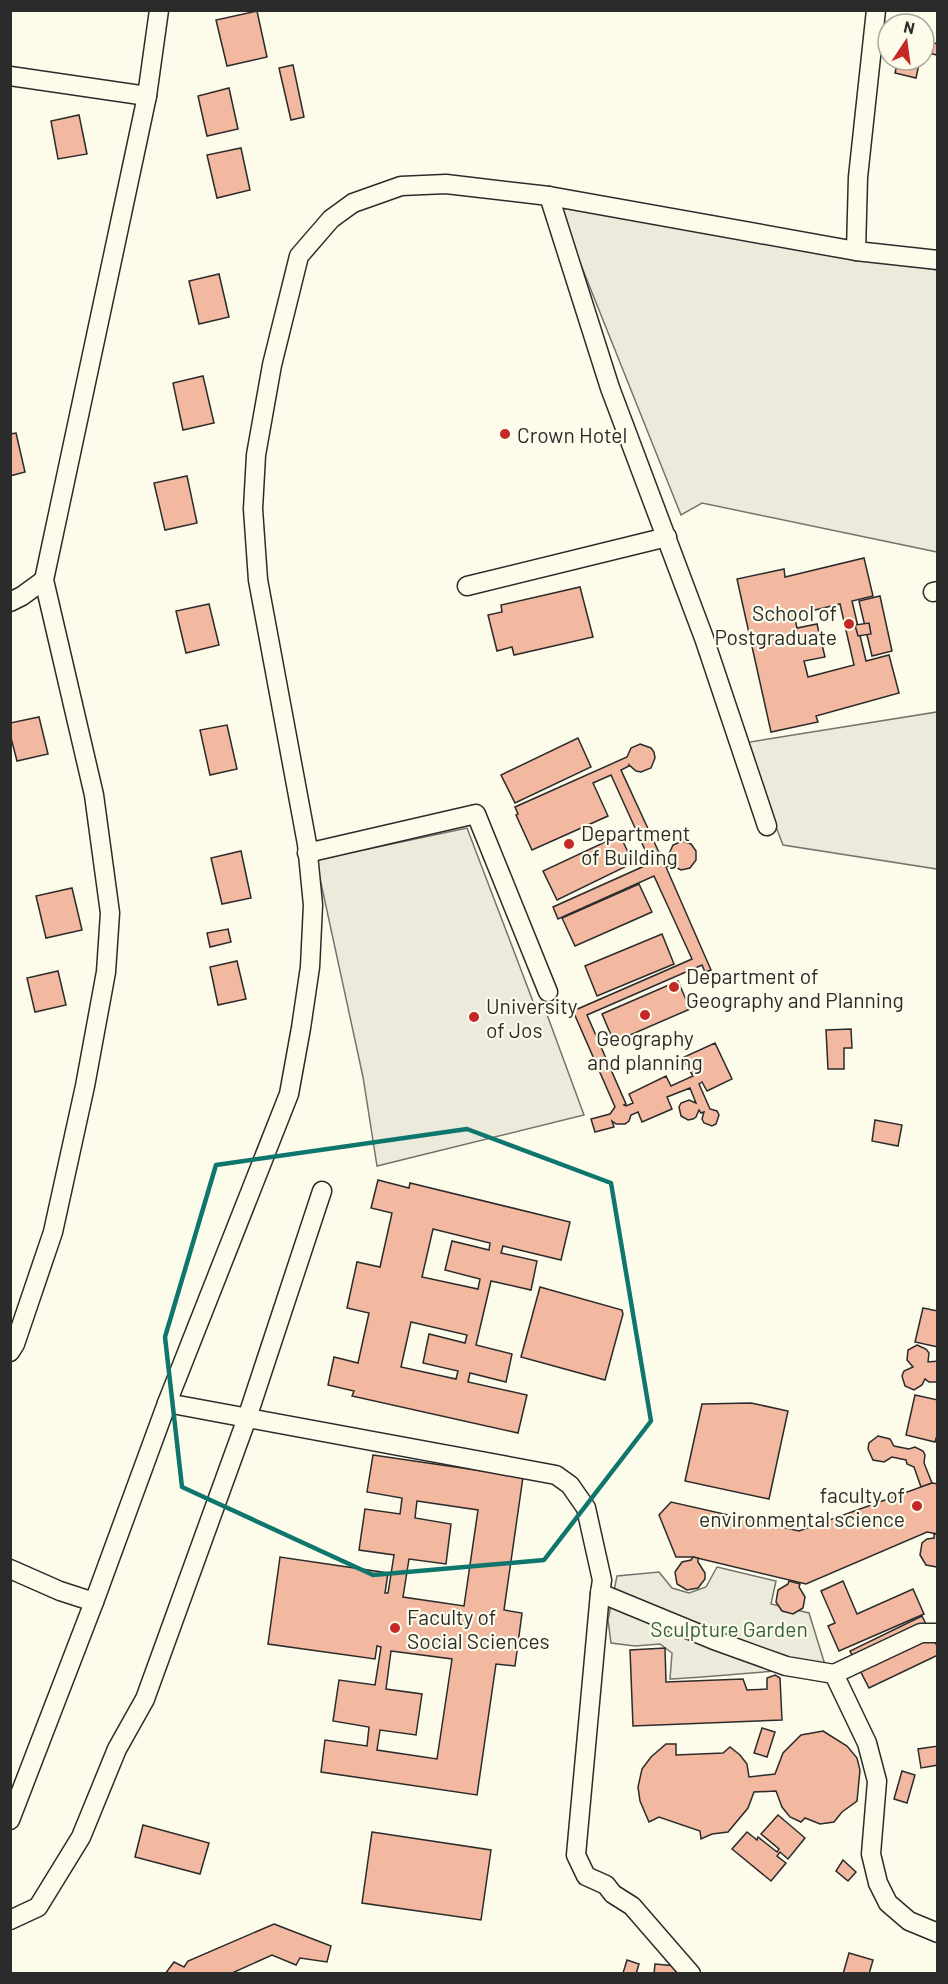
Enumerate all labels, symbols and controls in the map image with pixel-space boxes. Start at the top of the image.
north arrow [876,12,936,72]
text: N [902,16,917,37]
place label: Crown Hotel [517,422,627,447]
marker: Crown Hotel [498,427,512,441]
place label: School of Postgraduate [714,600,837,649]
marker: School of Postgraduate [842,617,856,631]
place label: Department of Building [581,820,690,869]
marker: Department of Building [562,837,576,851]
place label: Department of Geography and Planning [686,963,904,1012]
marker: Department of Geography and Planning [667,980,681,994]
place label: University of Jos [486,993,578,1042]
marker: Geography and planning [638,1008,652,1022]
marker: University of Jos [467,1010,481,1024]
place label: Geography and planning [587,1025,703,1074]
place label: faculty of environmental science [699,1482,905,1531]
marker: faculty of environmental science [910,1499,924,1513]
place label: Faculty of Social Sciences [407,1604,550,1653]
park label: Sculpture Garden [650,1616,808,1641]
marker: Faculty of Social Sciences [388,1621,402,1635]

